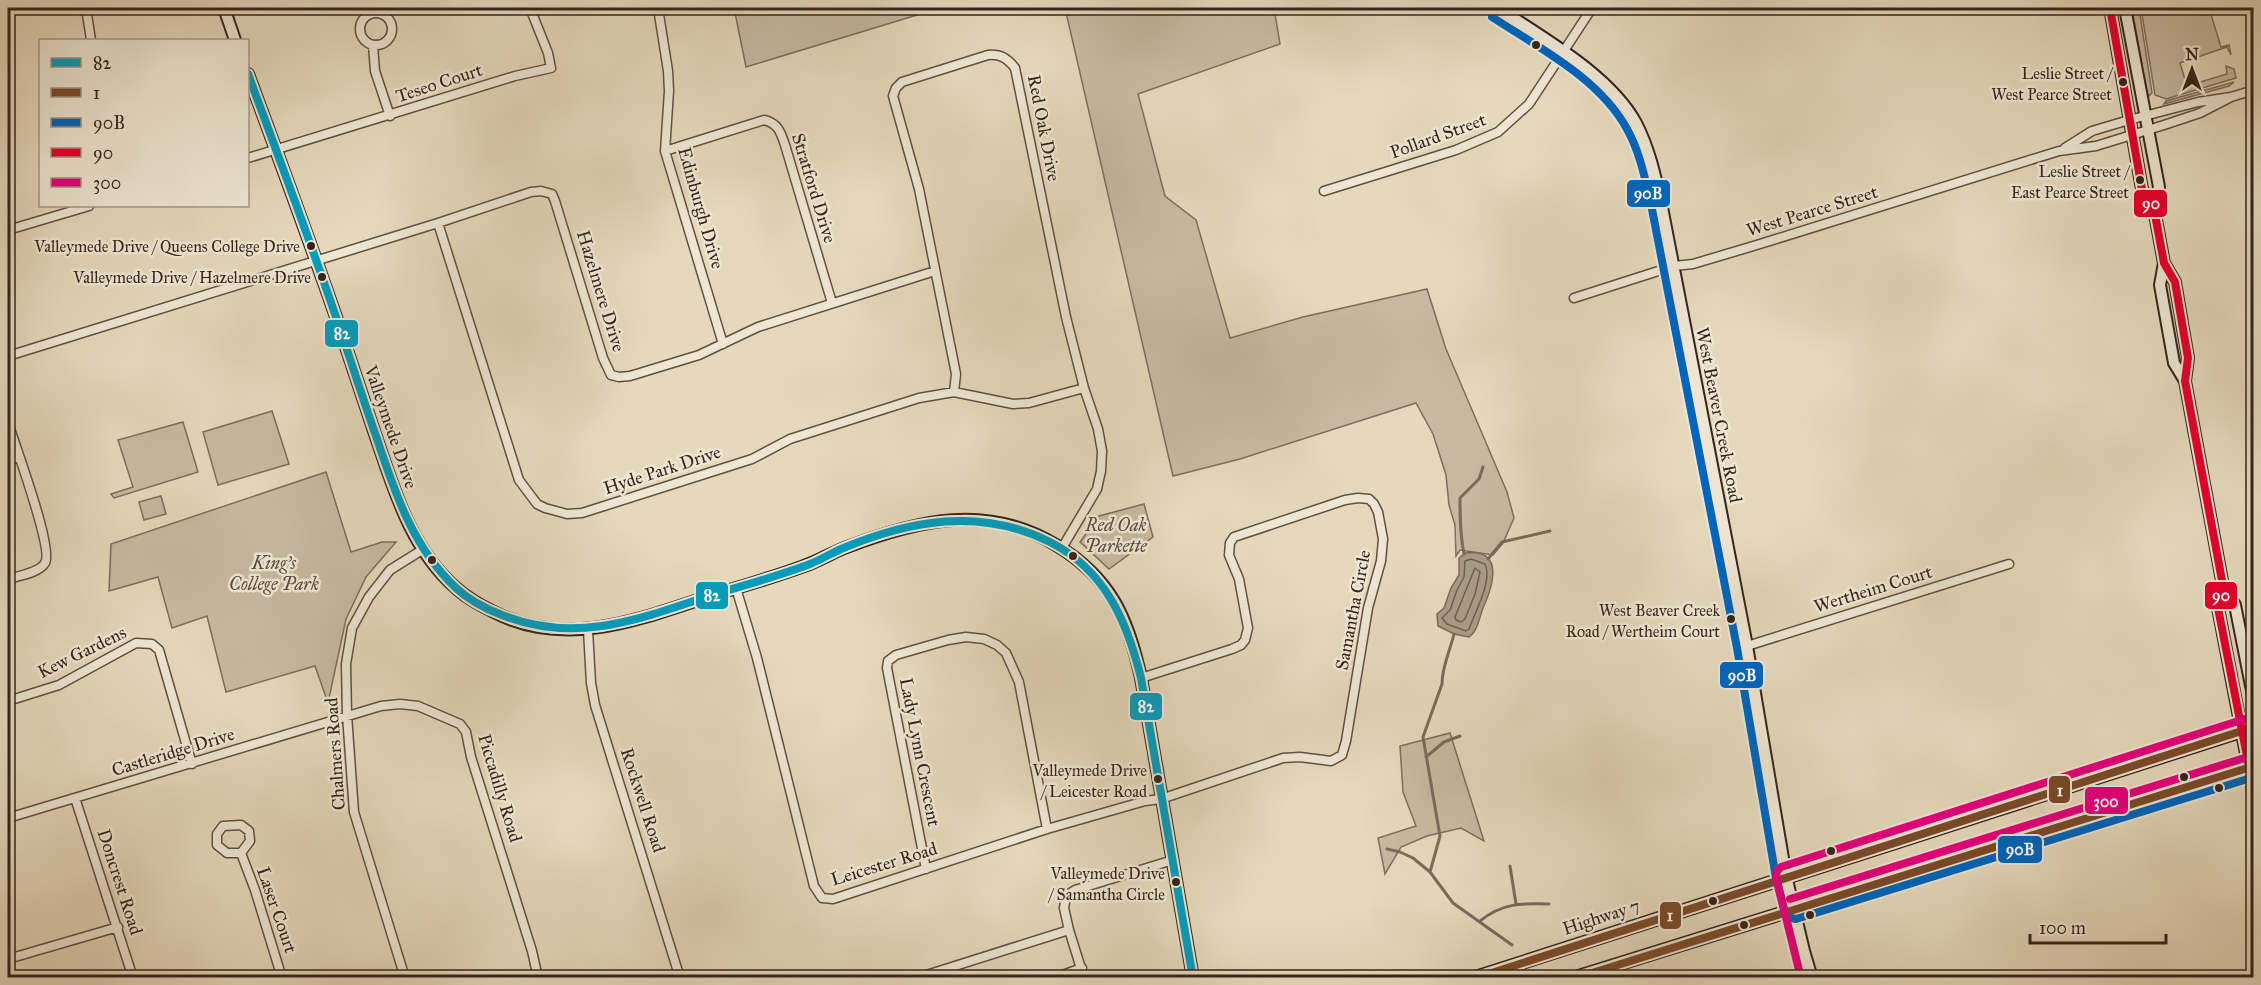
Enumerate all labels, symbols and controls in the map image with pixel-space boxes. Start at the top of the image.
legend [39,39,249,207]
unlabelled marker [1530,39,1542,51]
north arrow [2162,39,2222,99]
text: N [2185,45,2199,64]
text: 82 [93,52,112,74]
street label: Teseo Court [393,58,486,107]
place label: Leslie Street / West Pearce Street [1991,64,2114,104]
street label: Red Oak Drive [1023,73,1065,183]
marker: Leslie Street / West Pearce Street [2117,76,2129,88]
text: 1 [93,82,100,104]
street label: Pollard Street [1387,108,1490,164]
text: 90B [93,112,125,134]
street label: Stratford Drive [787,130,841,246]
text: 90 [93,142,113,164]
street label: Edinburgh Drive [672,145,729,272]
place label: Leslie Street / East Pearce Street [2011,162,2131,202]
text: 300 [93,172,121,194]
marker: Leslie Street / East Pearce Street [2134,174,2146,186]
line badge: 90B [1626,179,1671,208]
street label: West Pearce Street [1744,180,1881,241]
text: 90B [1634,184,1662,204]
line badge: 90 [2133,189,2168,218]
text: 90 [2142,194,2160,214]
street label: Hazelmere Drive [572,228,630,354]
place label: Valleymede Drive / Queens College Drive [33,237,300,257]
marker: Valleymede Drive / Queens College Drive [305,240,317,252]
place label: Valleymede Drive / Hazelmere Drive [72,268,311,287]
marker: Valleymede Drive / Hazelmere Drive [316,271,328,283]
line badge: 82 [324,319,359,348]
text: 82 [334,324,351,343]
street label: West Beaver Creek Road [1691,325,1747,505]
street label: Valleymede Drive [359,362,422,491]
street label: Hyde Park Drive [601,441,723,499]
park label: Red Oak Parkette [1084,514,1148,557]
street label: Samantha Circle [1331,548,1375,672]
unlabelled marker [1067,550,1079,562]
park label: King's College Park [229,552,319,595]
unlabelled marker [426,554,438,566]
street label: Wertheim Court [1811,560,1935,617]
line badge: 82 [695,581,729,610]
line badge: 90 [2204,581,2238,610]
text: 82 [704,586,721,605]
text: 90 [2212,586,2230,606]
place label: West Beaver Creek Road / Wertheim Court [1566,601,1721,641]
marker: West Beaver Creek Road / Wertheim Court [1725,613,1737,625]
street label: Kew Gardens [34,621,130,683]
line badge: 90B [1719,661,1764,689]
text: 90B [1728,666,1756,686]
street label: Lady Lynn Crescent [895,676,945,829]
line badge: 82 [1129,692,1163,721]
street label: Chalmers Road [320,697,350,811]
text: 82 [1138,697,1155,716]
street label: Castleridge Drive [109,723,237,782]
street label: Piccadilly Road [473,731,527,845]
street label: Rockwell Road [616,745,670,855]
place label: Valleymede Drive / Leicester Road [1031,761,1147,801]
unlabelled marker [2178,771,2190,783]
marker: Valleymede Drive / Leicester Road [1152,773,1164,785]
line badge: 1 [2048,775,2071,804]
text: 1 [2057,781,2064,800]
unlabelled marker [2213,782,2225,794]
line badge: 300 [2084,786,2129,815]
text: 300 [2093,792,2119,812]
street label: Doncrest Road [93,826,147,938]
line badge: 90B [1997,835,2043,864]
street label: Leicester Road [828,837,940,891]
text: 90B [2006,840,2034,860]
unlabelled marker [1825,845,1837,857]
street label: Laser Court [252,864,302,957]
place label: Valleymede Drive / Samantha Circle [1047,864,1165,904]
marker: Valleymede Drive / Samantha Circle [1170,876,1182,888]
street label: Highway 7 [1560,894,1643,941]
unlabelled marker [1707,895,1719,907]
line badge: 1 [1659,901,1682,930]
text: 1 [1667,906,1674,925]
scale bar [2030,907,2166,945]
unlabelled marker [1804,909,1816,921]
text: 100 m [2039,917,2086,939]
unlabelled marker [1738,919,1750,931]

